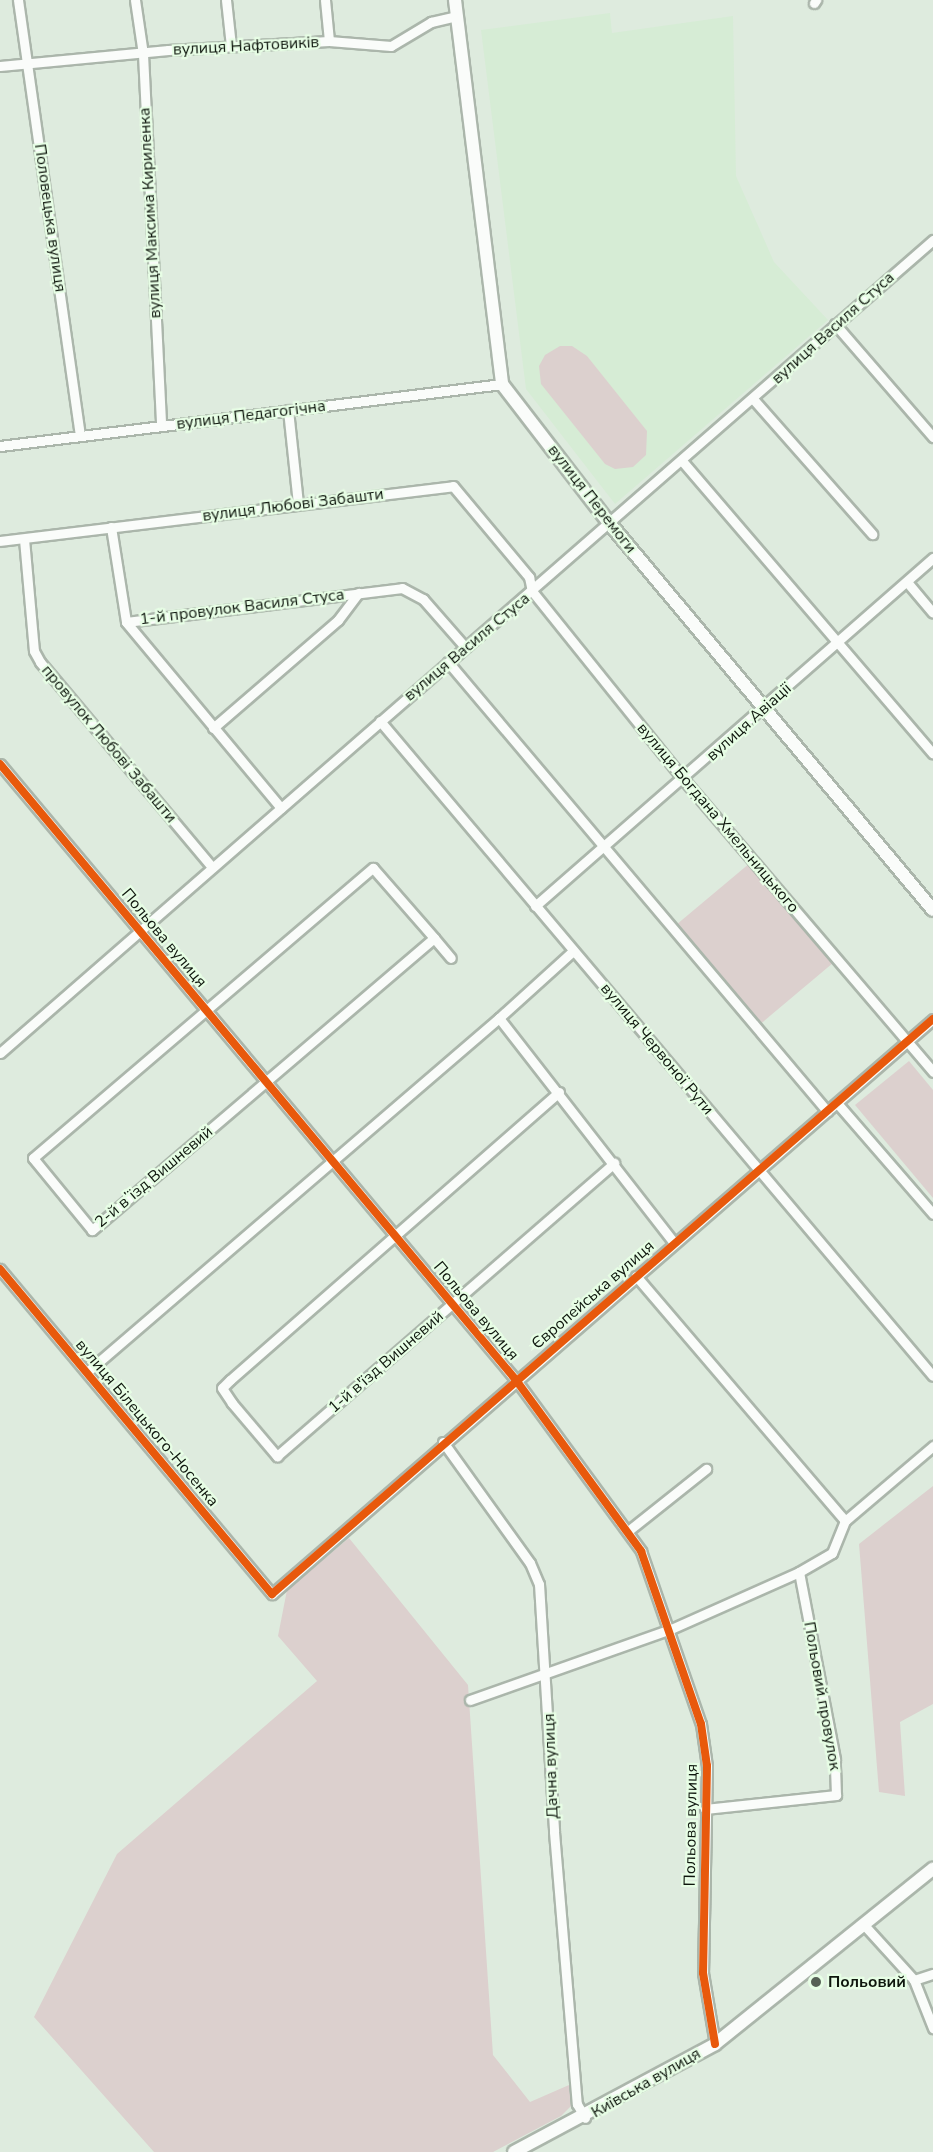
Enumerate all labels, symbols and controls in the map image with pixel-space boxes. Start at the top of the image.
street label: вулиця Нафтовиків [172,33,320,59]
street label: вулиця Максима Кириленка [135,107,165,319]
street label: Половецька вулиця [30,143,70,293]
street label: вулиця Василя Стуса [768,268,898,388]
street label: вулиця Педагогічна [175,396,327,434]
street label: вулиця Перемоги [544,441,640,557]
street label: вулиця Любові Забашти [201,484,385,526]
street label: 1-й провулок Василя Стуса [139,585,345,629]
street label: вулиця Василя Стуса [400,589,534,705]
street label: провулок Любові Забашти [37,661,181,827]
street label: вулиця Авіації [703,679,795,765]
street label: вулиця Богдана Хмельницького [633,719,803,917]
street label: Польова вулиця [117,885,211,991]
street label: вулиця Червоної Рути [596,979,718,1119]
street label: 2-й вʼїзд Вишневий [91,1122,217,1232]
street label: Європейська вулиця [528,1237,658,1353]
street label: Польова вулиця [429,1258,523,1364]
street label: 1-й в'їзд Вишневий [325,1307,447,1417]
street label: вулиця Білецького-Носенка [71,1335,223,1511]
street label: Польовий провулок [799,1620,845,1772]
street label: Дачна вулиця [540,1713,562,1819]
street label: Польова вулиця [680,1763,702,1887]
place label: Польовий [828,1972,906,1992]
marker: Польовий [809,1975,823,1989]
street label: Київська вулиця [588,2044,704,2122]

